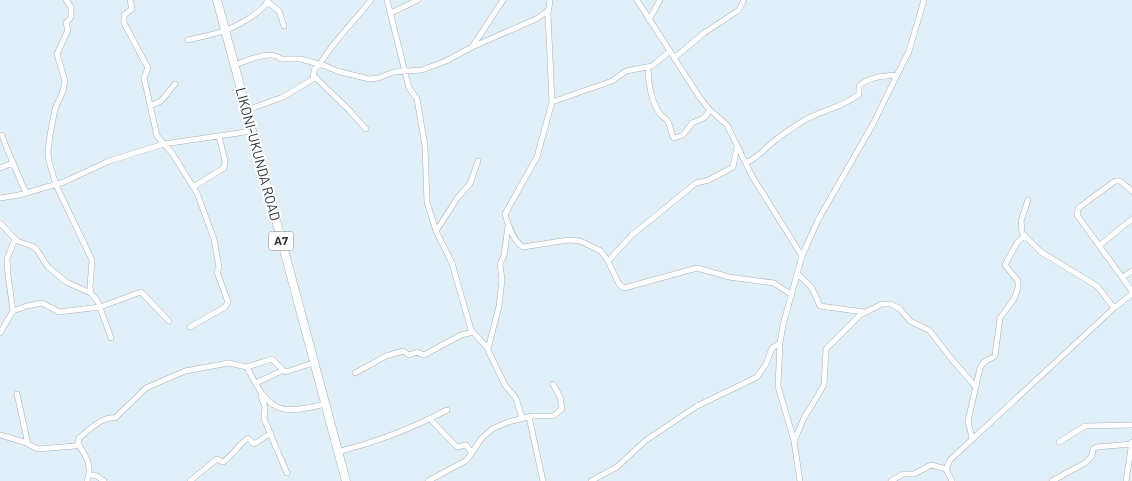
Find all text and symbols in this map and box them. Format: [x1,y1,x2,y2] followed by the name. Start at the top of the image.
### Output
[233,85,284,222] street label: LIKONI-UKUNDA ROAD
[268,232,294,250] road number: A7

